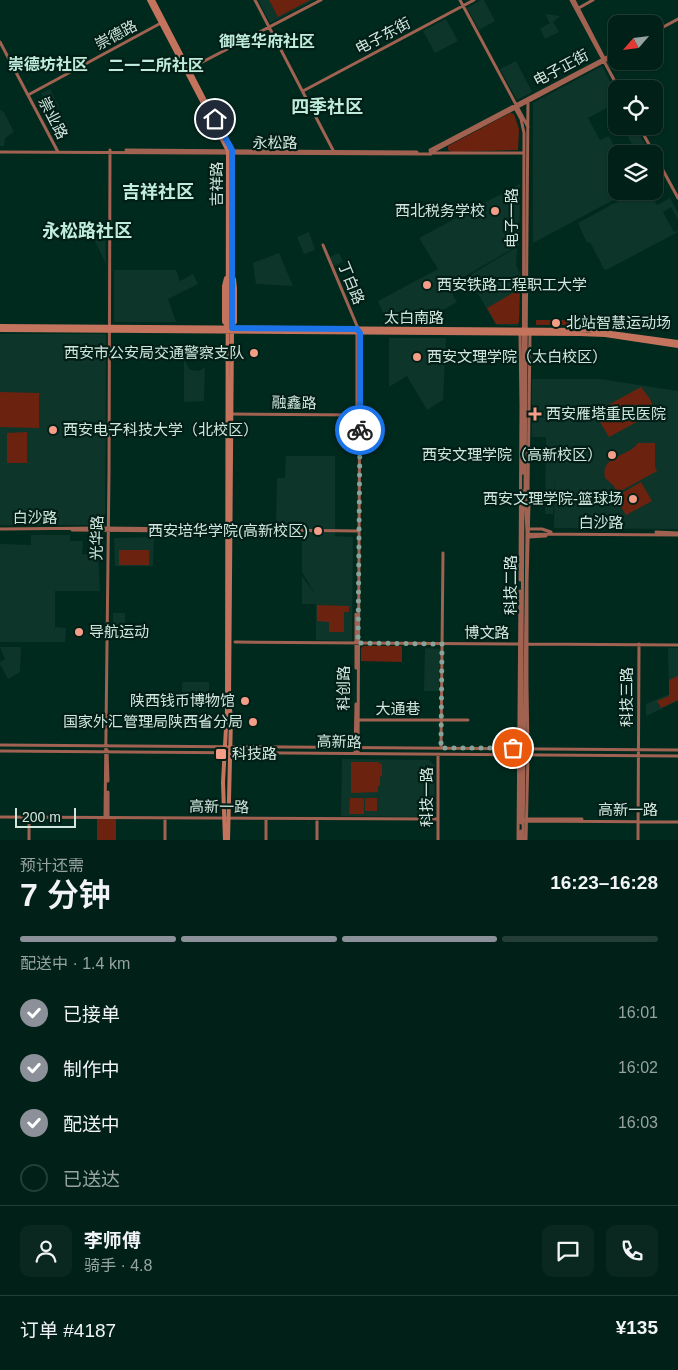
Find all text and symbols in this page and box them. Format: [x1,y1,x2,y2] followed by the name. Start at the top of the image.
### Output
[352,14,413,57] street label: 电子东街
[608,15,662,70] north arrow
[608,15,663,200] map controls
[92,16,140,53] street label: 崇德路
[219,32,315,50] district label: 御笔华府社区
[530,46,591,89] street label: 电子正街
[8,55,88,73] district label: 崇德坊社区
[108,56,204,74] district label: 二一二所社区
[608,80,663,135] button: locate
[36,94,71,142] street label: 崇业路
[291,97,363,117] district label: 四季社区
[194,98,236,140] pin
[201,105,229,133] icon: home
[252,134,298,151] street label: 永松路
[608,145,663,200] button: layers
[208,161,225,207] street label: 吉祥路
[122,182,194,202] district label: 吉祥社区
[503,188,520,248] street label: 电子一路
[395,202,485,219] place label: 西北税务学校
[489,205,501,217] marker: 西北税务学校
[42,221,132,241] district label: 永松路社区
[335,259,368,307] street label: 丁白路
[437,276,587,293] place label: 西安铁路工程职工大学
[421,279,433,291] marker: 西安铁路工程职工大学
[384,309,444,326] street label: 太白南路
[566,314,671,331] place label: 北站智慧运动场
[550,317,562,329] marker: 北站智慧运动场
[64,344,244,361] place label: 西安市公安局交通警察支队
[248,347,260,359] marker: 西安市公安局交通警察支队
[427,348,607,365] place label: 西安文理学院（太白校区）
[411,351,423,363] marker: 西安文理学院（太白校区）
[271,394,317,411] street label: 融鑫路
[335,405,385,455] courier
[546,405,666,422] place label: 西安雁塔重民医院
[528,407,542,421] marker: 西安雁塔重民医院
[346,416,374,444] icon: bike
[63,421,258,438] place label: 西安电子科技大学（北校区）
[47,424,59,436] marker: 西安电子科技大学（北校区）
[422,446,602,463] place label: 西安文理学院（高新校区）
[606,449,618,461] marker: 西安文理学院（高新校区）
[483,490,623,507] place label: 西安文理学院-篮球场
[627,493,639,505] marker: 西安文理学院-篮球场
[12,509,58,526] street label: 白沙路
[578,514,624,531] street label: 白沙路
[88,515,105,561] street label: 光华路
[148,522,308,539] place label: 西安培华学院(高新校区)
[312,525,324,537] marker: 西安培华学院(高新校区)
[502,555,519,615] street label: 科技二路
[89,623,149,640] place label: 导航运动
[464,624,510,641] street label: 博文路
[73,626,85,638] marker: 导航运动
[335,665,352,711] street label: 科创路
[618,667,635,727] street label: 科技三路
[130,692,235,709] place label: 陕西钱币博物馆
[239,695,251,707] marker: 陕西钱币博物馆
[375,700,421,717] street label: 大通巷
[63,713,243,730] place label: 国家外汇管理局陕西省分局
[247,716,259,728] marker: 国家外汇管理局陕西省分局
[492,727,534,769] pin
[316,733,362,750] street label: 高新路
[499,734,527,762] icon: bag
[232,745,277,762] place label: 科技路
[214,747,228,761] marker: 科技路
[418,767,435,827] street label: 科技一路
[189,797,249,816] street label: 高新一路
[598,801,658,818] street label: 高新一路
[15,805,76,828] scale bar
[22,809,61,825] text: 200 m
[20,857,84,874] text: 预计还需
[550,872,658,893] text: 16:23–16:28
[20,877,111,913] text: 7 分钟
[20,955,130,972] text: 配送中 · 1.4 km
[20,999,48,1027] icon: check
[63,1004,120,1025] text: 已接单
[618,1004,658,1021] text: 16:01
[20,1054,48,1082] icon: check
[63,1059,120,1080] text: 制作中
[618,1059,658,1076] text: 16:02
[20,1109,48,1137] icon: check
[63,1114,120,1135] text: 配送中
[618,1114,658,1131] text: 16:03
[63,1169,120,1190] text: 已送达
[20,1225,72,1277] button: person
[542,1225,594,1277] button: chat
[606,1225,658,1277] button: phone
[84,1230,141,1251] text: 李师傅
[84,1257,152,1274] text: 骑手 · 4.8
[616,1317,658,1338] text: ¥135
[20,1320,116,1341] text: 订单 #4187

